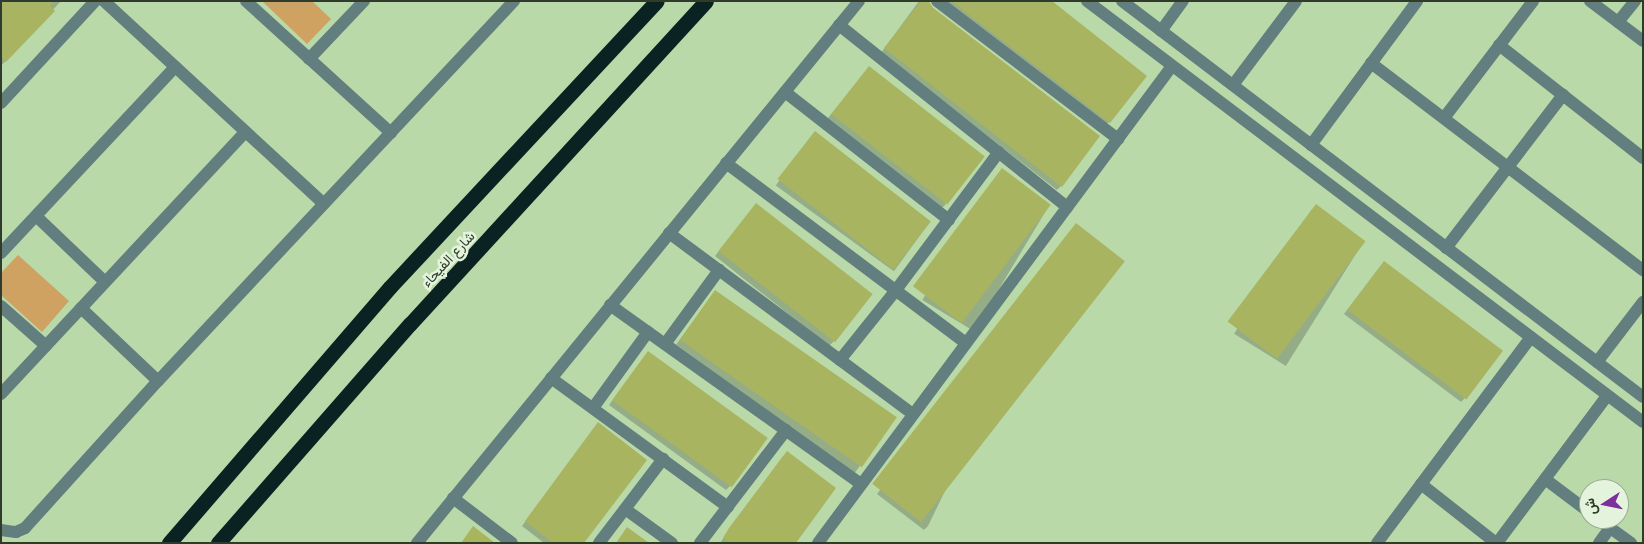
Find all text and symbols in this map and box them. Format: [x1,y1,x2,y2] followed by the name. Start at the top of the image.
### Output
[418,228,478,290] street label: شارع الفيحاء
[1579,479,1629,529] north arrow
[1580,497,1600,517] text: ش

